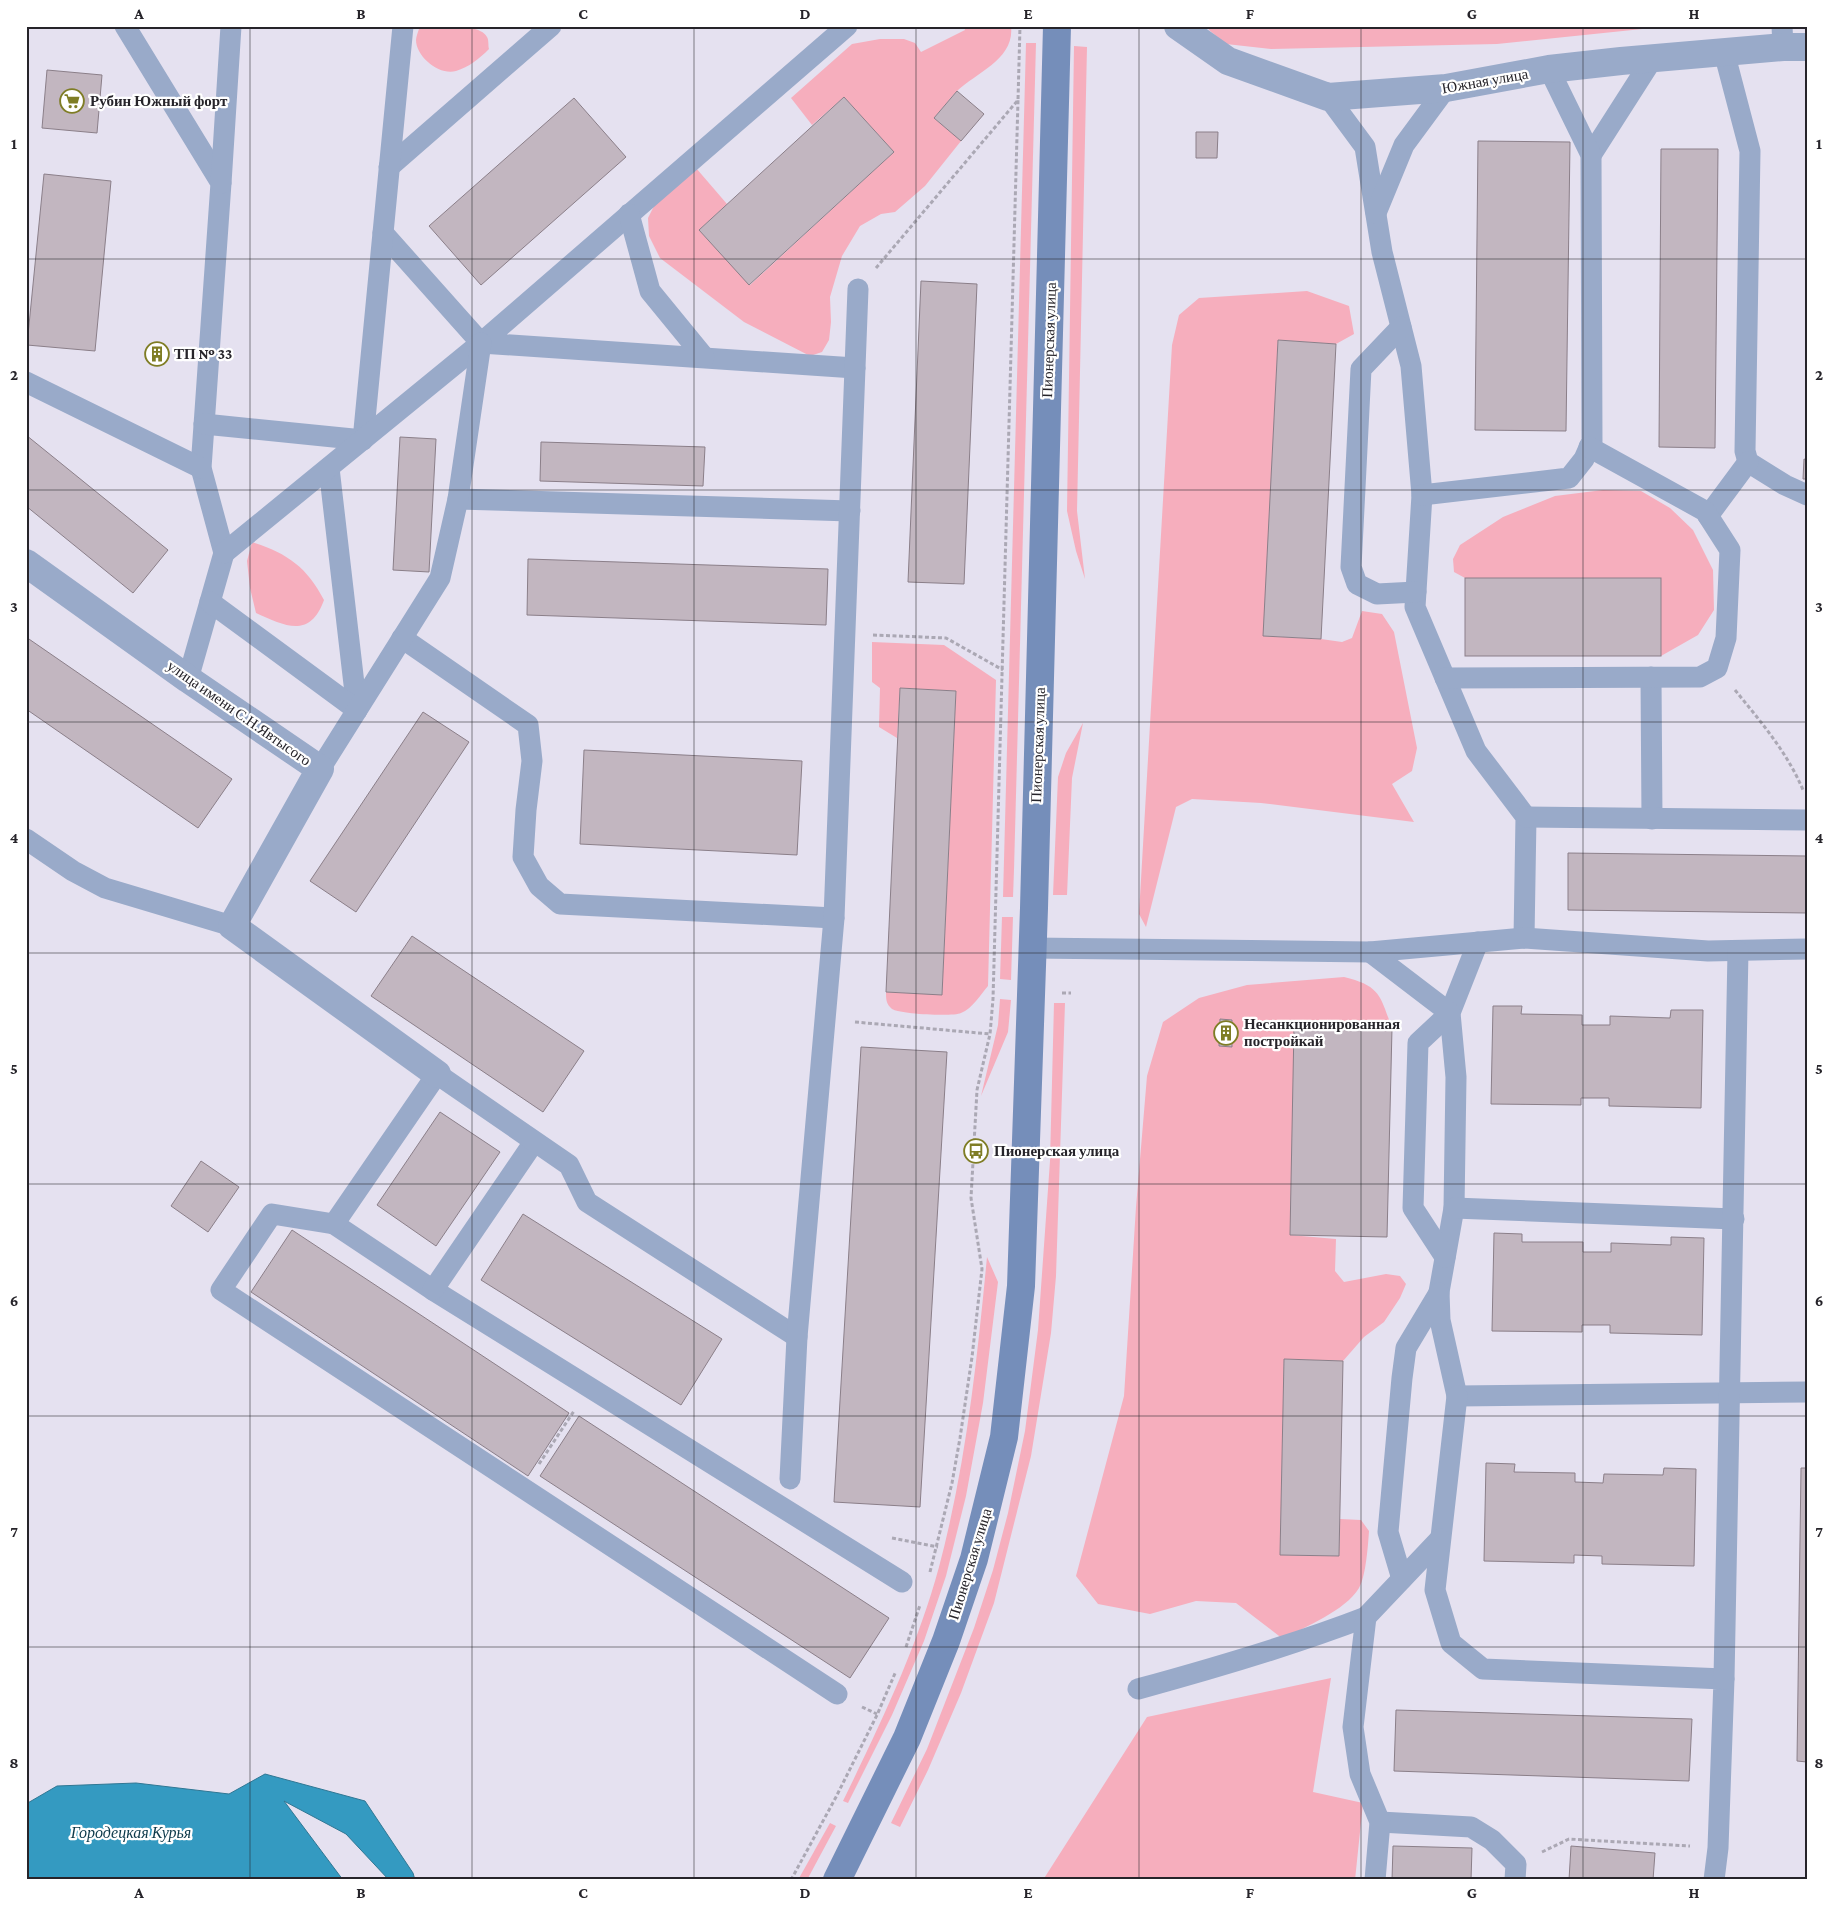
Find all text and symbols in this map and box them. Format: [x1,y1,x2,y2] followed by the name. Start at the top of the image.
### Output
[133,5,144,22] text: A
[356,5,366,22] text: B
[578,5,588,22] text: C
[799,5,811,22] text: D
[1023,5,1033,22] text: E
[1246,5,1255,22] text: F
[1467,5,1477,22] text: G
[1689,5,1700,22] text: H
[1441,65,1530,96] street label: Южная улица
[59,88,85,114] supermarket icon: Рубин Южный форт
[90,93,228,109] place label: Рубин Южный форт
[11,135,17,152] text: 1
[1816,135,1822,152] text: 1
[1039,282,1059,398] street label: Пионерская улица
[144,341,170,367] building icon: ТП № 33
[174,346,232,362] place label: ТП № 33
[10,366,18,383] text: 2
[1815,366,1823,383] text: 2
[10,598,18,615] text: 3
[1815,598,1823,615] text: 3
[164,657,314,769] street label: улица имени С.Н.Явтысого
[1028,687,1048,803] street label: Пионерская улица
[10,829,19,846] text: 4
[1815,829,1824,846] text: 4
[1244,1016,1400,1049] place label: Несанкционированная постройкай
[1213,1020,1239,1046] building icon: Несанкционированная постройкай
[10,1060,18,1077] text: 5
[1815,1060,1823,1077] text: 5
[963,1138,989,1164] bus stop icon: Пионерская улица
[994,1143,1120,1159] place label: Пионерская улица
[10,1292,18,1309] text: 6
[1815,1292,1823,1309] text: 6
[945,1506,995,1622] street label: Пионерская улица
[10,1523,18,1540] text: 7
[1815,1523,1823,1540] text: 7
[9,1754,19,1771] text: 8
[1814,1754,1824,1771] text: 8
[70,1824,191,1842] water label: Городецкая Курья
[133,1884,144,1901] text: A
[356,1884,366,1901] text: B
[578,1884,588,1901] text: C
[799,1884,811,1901] text: D
[1023,1884,1033,1901] text: E
[1246,1884,1255,1901] text: F
[1467,1884,1477,1901] text: G
[1689,1884,1700,1901] text: H

